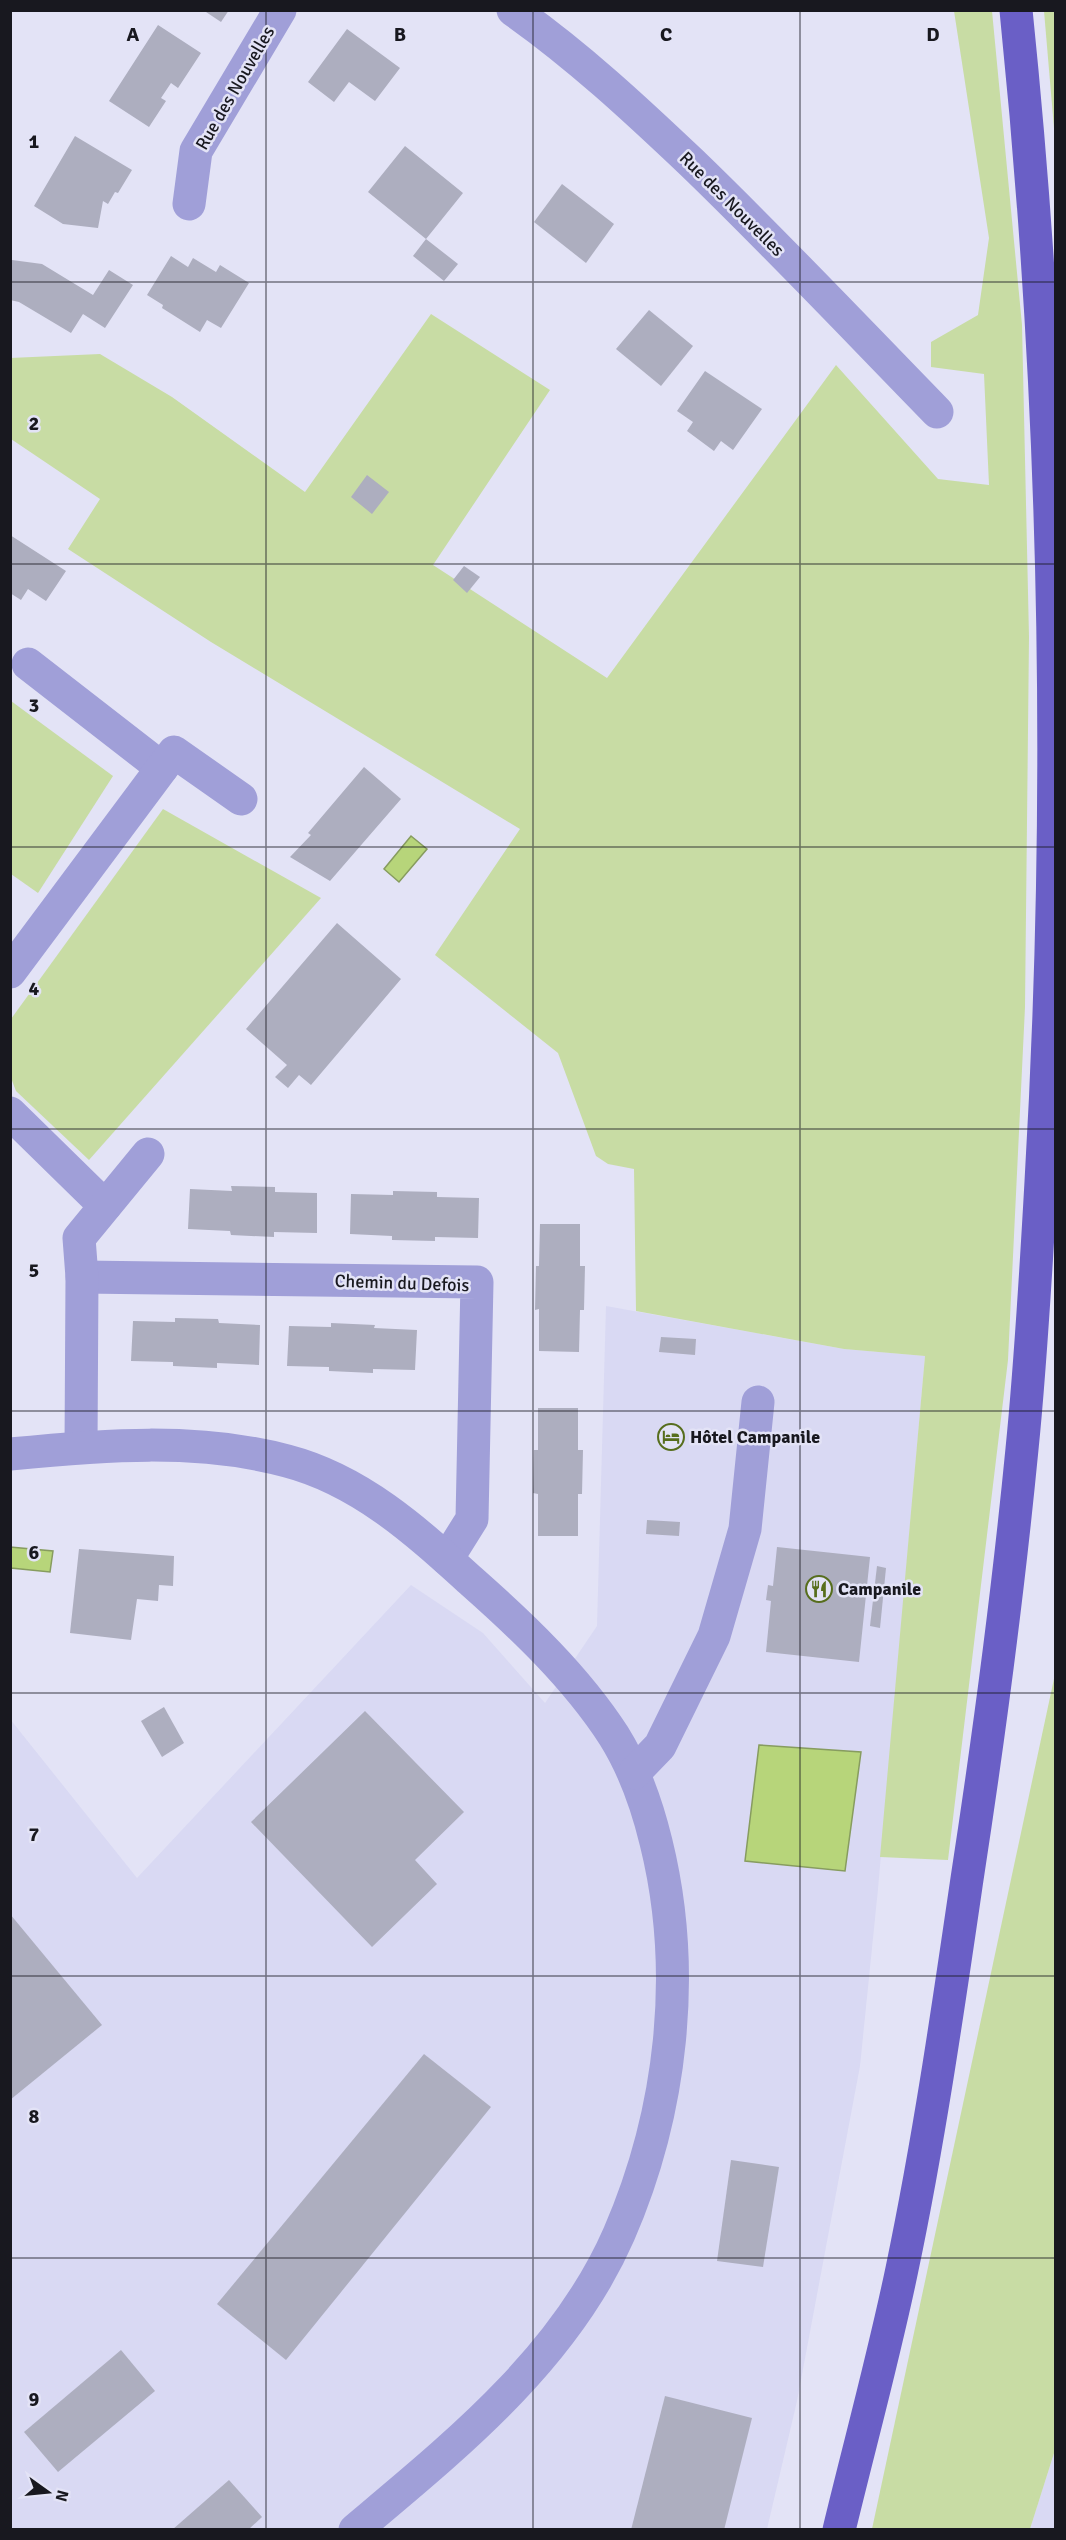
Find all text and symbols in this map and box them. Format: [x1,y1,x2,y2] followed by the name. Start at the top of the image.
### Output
[127,22,140,47] text: A
[191,22,279,154] street label: Rue des Nouvelles
[394,22,406,47] text: B
[660,22,672,47] text: C
[926,22,940,47] text: D
[29,129,40,154] text: 1
[675,147,789,261] street label: Rue des Nouvelles
[29,411,39,436] text: 2
[29,693,39,718] text: 3
[29,976,40,1001] text: 4
[29,1258,39,1283] text: 5
[334,1270,470,1296] street label: Chemin du Defois
[656,1422,686,1452] hotel icon: Hôtel Campanile
[690,1426,820,1448] place label: Hôtel Campanile
[29,1540,40,1565] text: 6
[804,1574,834,1604] restaurant icon: Campanile
[838,1578,921,1600] place label: Campanile
[29,1822,40,1847] text: 7
[29,2104,40,2129] text: 8
[29,2387,40,2412] text: 9
[18,2462,78,2522] north arrow
[50,2488,73,2504] text: N

